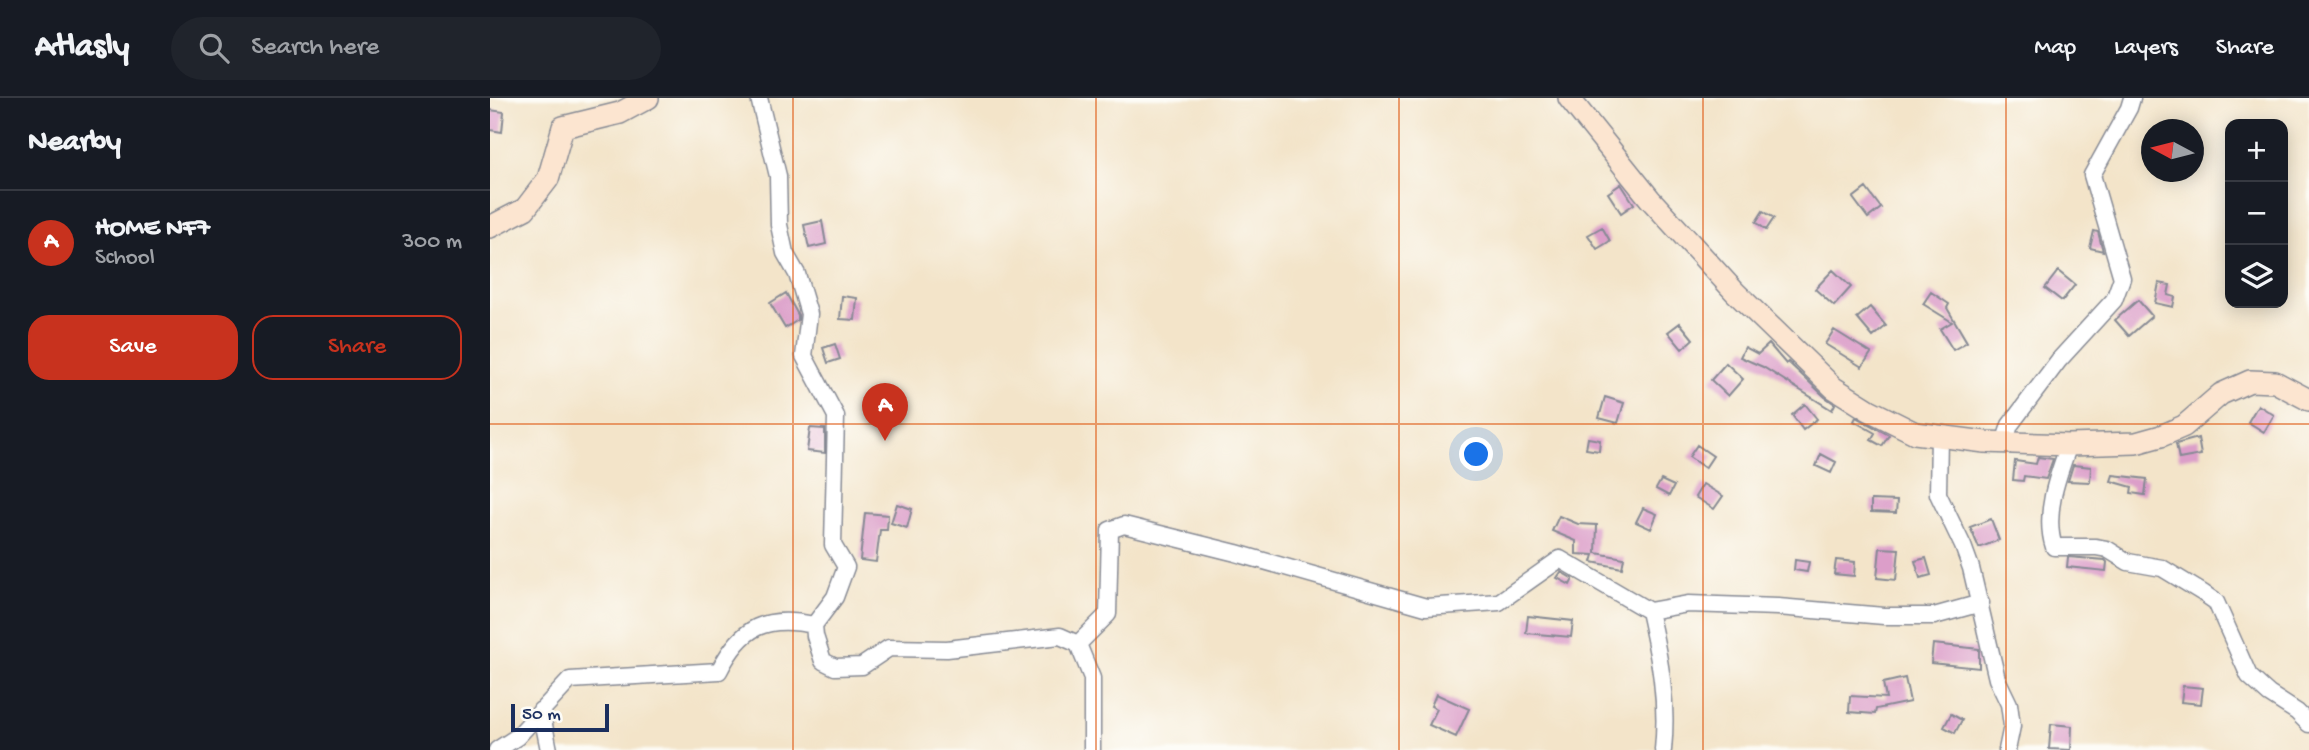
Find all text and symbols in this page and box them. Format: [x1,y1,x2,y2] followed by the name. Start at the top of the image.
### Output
[171,17,661,80] search box
[35,29,129,67] text: Atlasly
[195,29,233,67] icon: search
[251,33,379,64] text: Search here
[2034,34,2076,63] text: Map
[2114,34,2178,63] text: Layers
[2216,34,2274,63] text: Share
[2141,119,2204,182] north arrow
[2225,119,2288,308] map controls
[2225,119,2288,182] button: +
[28,126,121,161] text: Nearby
[2225,182,2288,245] button: −
[95,214,210,245] text: HOME NF7
[44,229,58,256] text: A
[402,229,462,256] text: 300 m
[95,245,155,272] text: School
[2225,245,2288,308] button: layers
[28,315,238,380] button: Save
[252,315,462,380] button: Share
[862,383,908,441] pin: A
[1459,437,1493,471] your location
[511,701,609,733] scale bar
[522,704,561,727] text: 50 m

